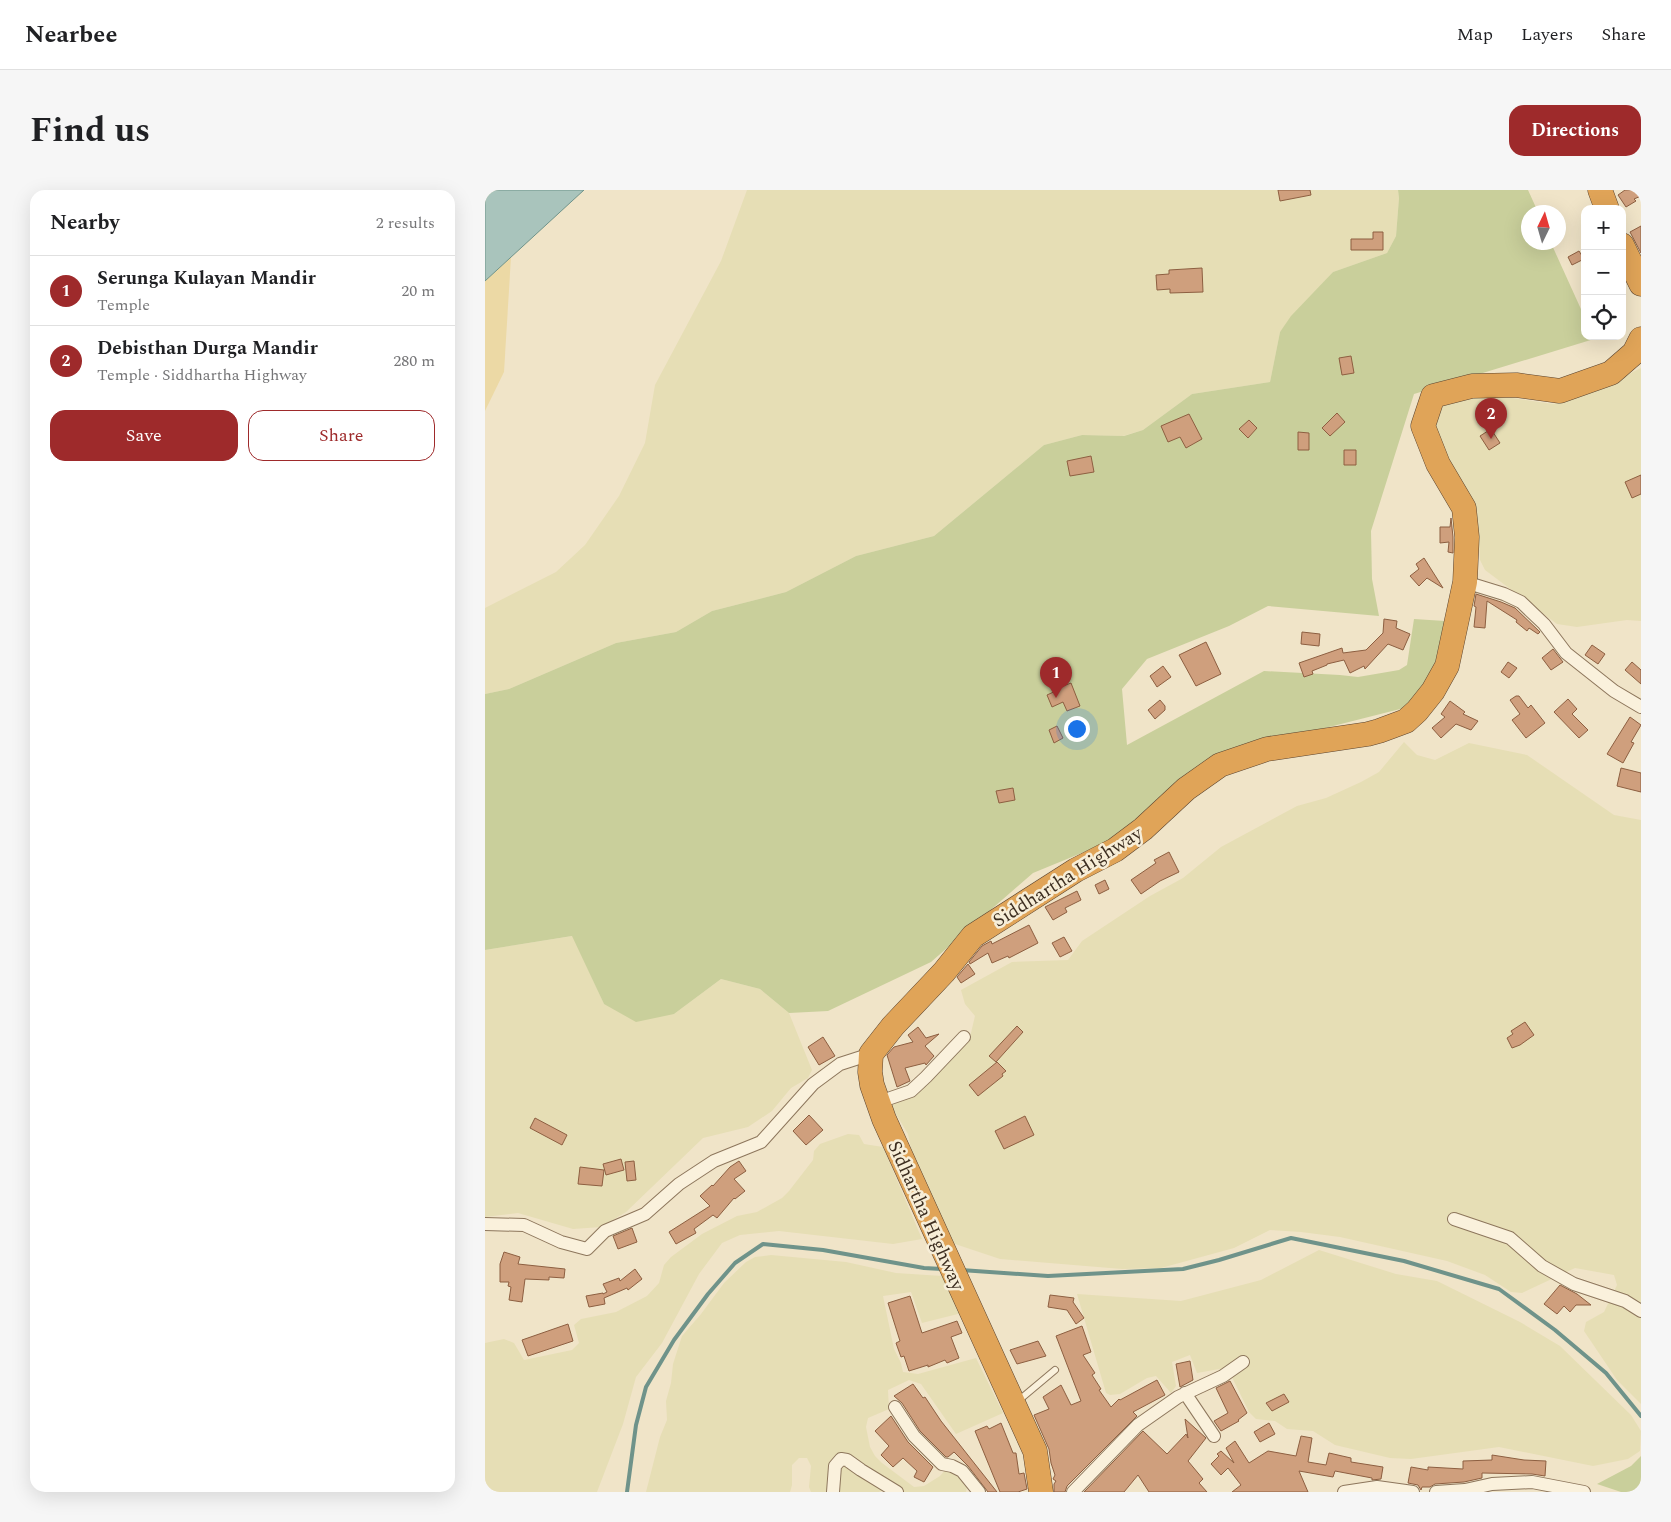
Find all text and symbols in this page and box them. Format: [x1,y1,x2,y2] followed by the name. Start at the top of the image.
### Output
[25,17,117,53] text: Nearbee
[1457,21,1493,48] text: Map
[1521,21,1573,48] text: Layers
[1601,21,1646,48] text: Share
[30,104,150,157] text: Find us
[1509,105,1641,156] button: Directions
[1521,205,1566,250] north arrow
[1581,205,1626,340] map controls
[1581,205,1626,250] button: +
[50,207,120,239] text: Nearby
[376,211,435,235] text: 2 results
[1581,250,1626,295] button: −
[97,264,316,293] text: Serunga Kulayan Mandir
[62,279,70,303] text: 1
[401,279,435,303] text: 20 m
[97,293,150,317] text: Temple
[1581,295,1626,340] button: locate
[97,334,318,363] text: Debisthan Durga Mandir
[62,349,70,373] text: 2
[393,349,435,373] text: 280 m
[97,363,307,387] text: Temple · Siddhartha Highway
[1475,398,1507,439] pin: 2
[50,410,238,461] button: Save
[248,410,435,461] button: Share
[1040,657,1072,698] pin: 1
[1064,716,1090,742] your location
[987,819,1149,935] street label: Siddhartha Highway
[880,1136,972,1296] street label: Sidhartha Highway

